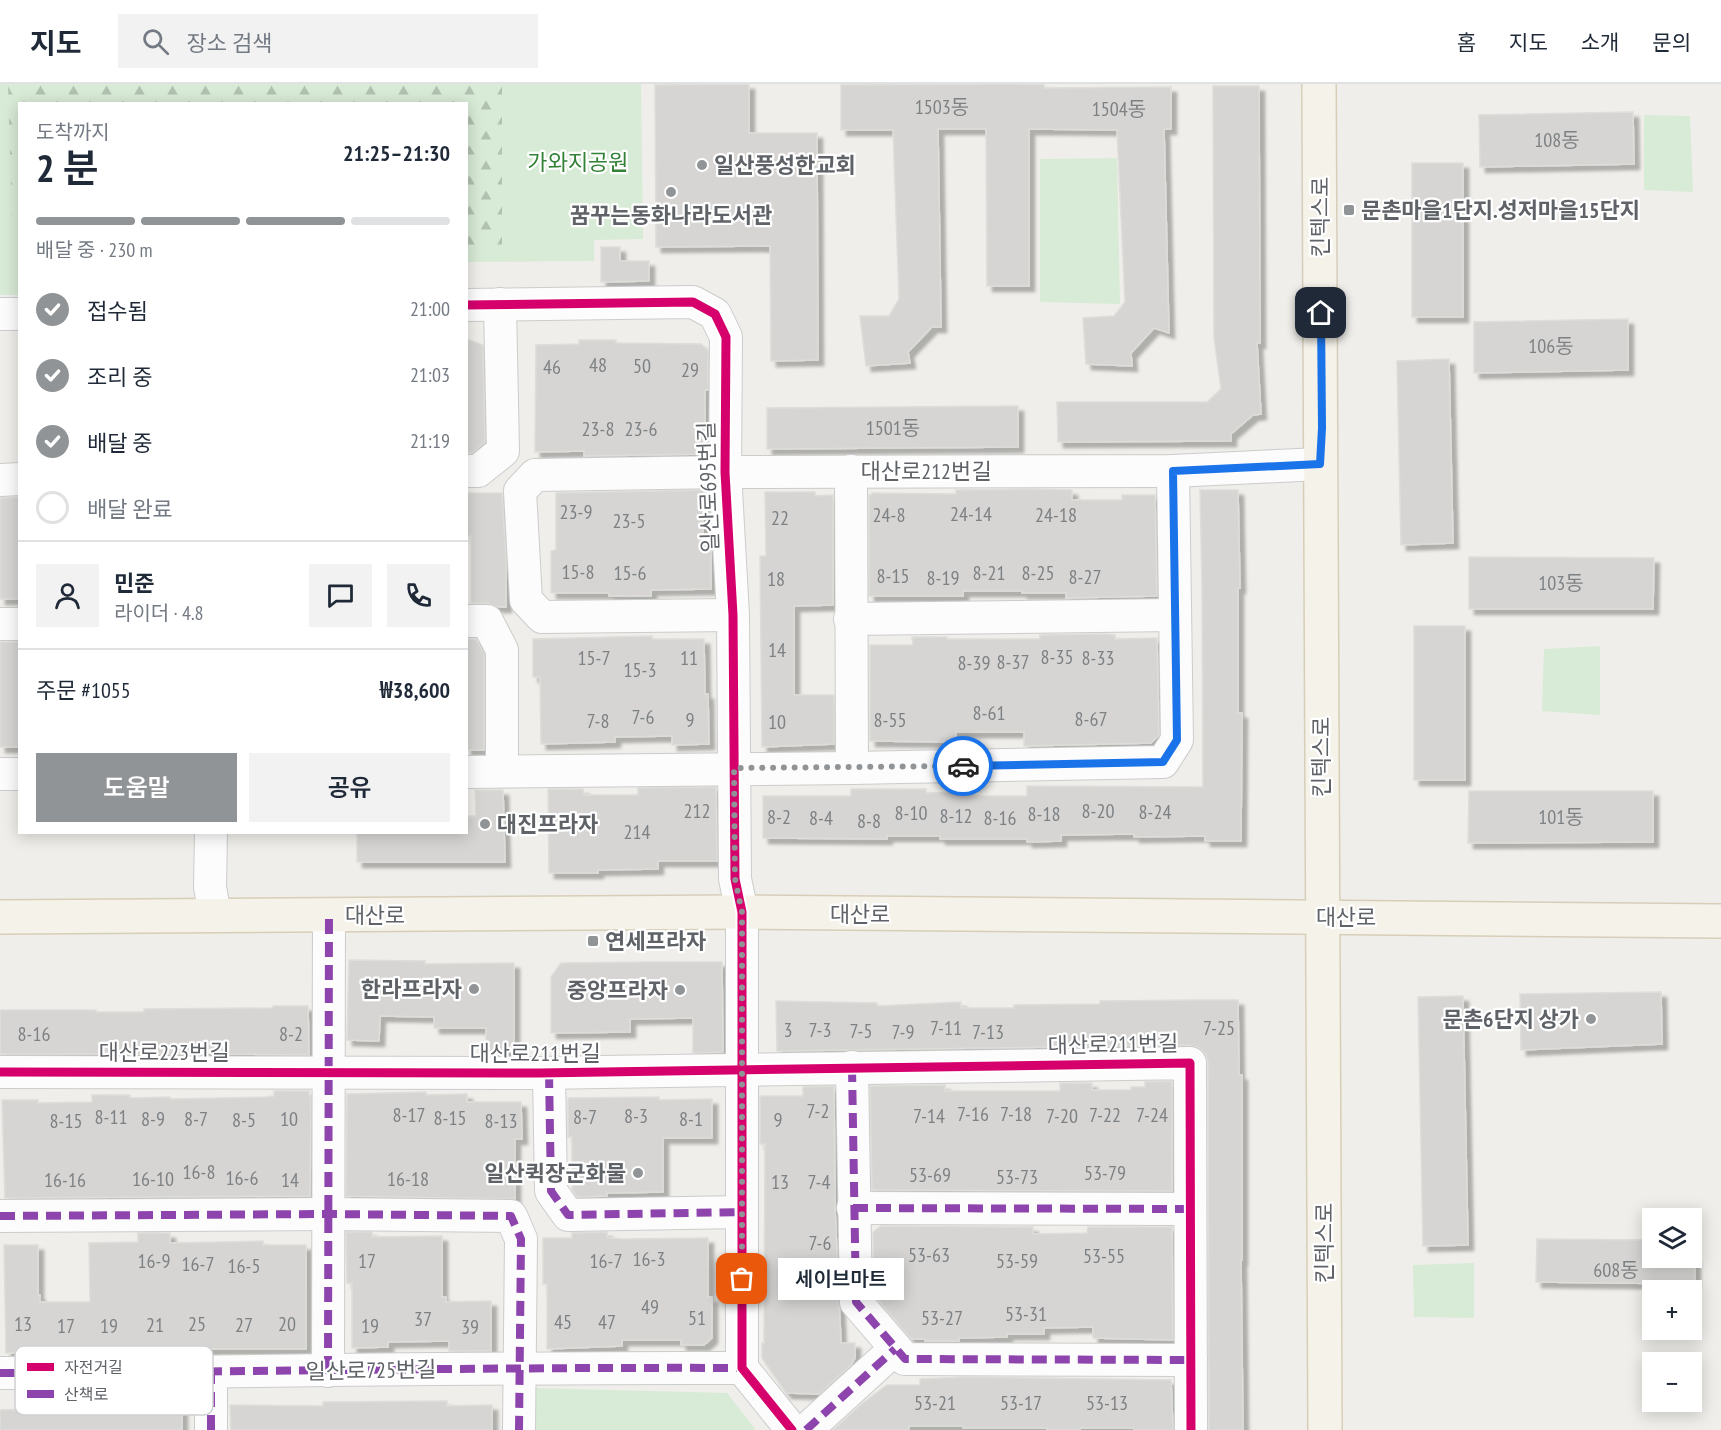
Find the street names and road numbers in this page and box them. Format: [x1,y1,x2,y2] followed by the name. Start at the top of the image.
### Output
[1306,177,1334,257] street label: 킨텍스로
[692,421,724,553] street label: 일산로695번길
[861,457,991,485] street label: 대산로212번길
[1307,717,1335,797] street label: 킨텍스로
[830,900,890,928] street label: 대산로
[345,901,405,929] street label: 대산로
[1316,903,1376,931] street label: 대산로
[1047,1029,1179,1059] street label: 대산로211번길
[99,1038,229,1066] street label: 대산로223번길
[470,1039,600,1067] street label: 대산로211번길
[1310,1203,1338,1283] street label: 킨텍스로
[305,1355,437,1385] street label: 일산로725번길

